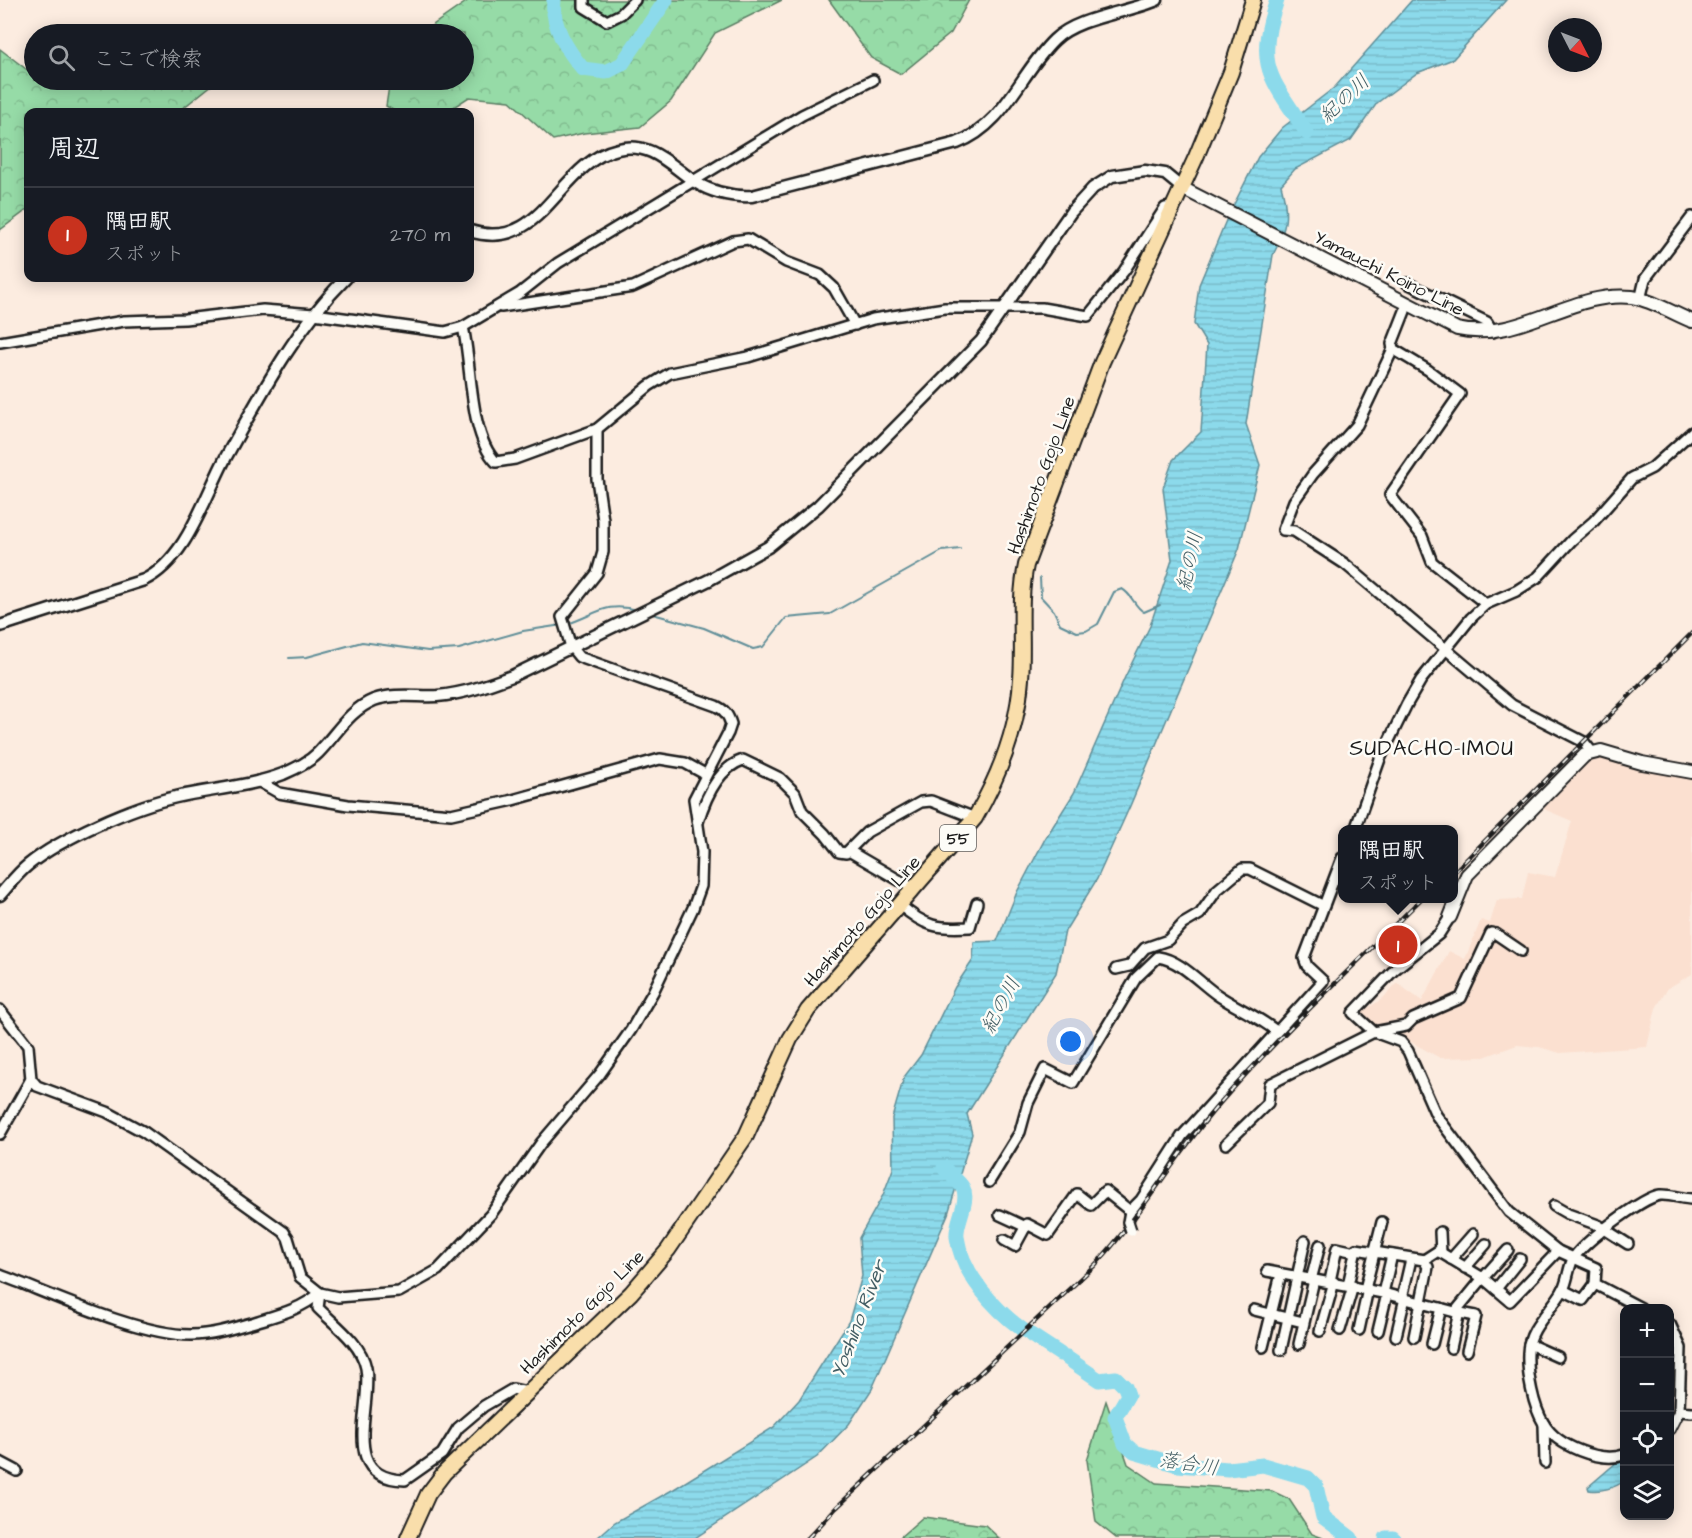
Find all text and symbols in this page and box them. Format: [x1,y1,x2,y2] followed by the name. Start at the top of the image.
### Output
[1548,18,1602,72] north arrow
[24,24,474,90] search box
[45,41,78,74] icon: search
[93,44,203,75] text: ここで検索
[1313,68,1376,129] water label: 紀の川
[48,131,100,167] text: 周辺
[105,206,171,237] text: 隅田駅
[66,221,69,249] text: 1
[390,221,450,249] text: 270 m
[1309,225,1468,322] street label: Yamauchi Koino Line
[105,240,185,268] text: スポット
[1001,392,1082,558] street label: Hashimoto Gojo Line
[1170,529,1210,593] water label: 紀の川
[1350,734,1514,763] district label: SUDACHO-IMOU
[940,825,976,851] road number: 55
[1338,825,1458,903] popup
[1358,835,1424,866] text: 隅田駅
[798,850,927,992] street label: Hashimoto Gojo Line
[1358,869,1438,897] text: スポット
[1378,922,1418,968] pin: 1
[974,972,1027,1039] water label: 紀の川
[1056,1027,1085,1056] your location
[515,1244,650,1380] street label: Hashimoto Gojo Line
[824,1255,895,1382] water label: Yoshino River
[1620,1304,1674,1520] map controls
[1620,1304,1674,1358] button: +
[1620,1358,1674,1412] button: −
[1620,1412,1674,1466] button: locate
[1157,1445,1221,1483] water label: 落合川
[1620,1466,1674,1520] button: layers

